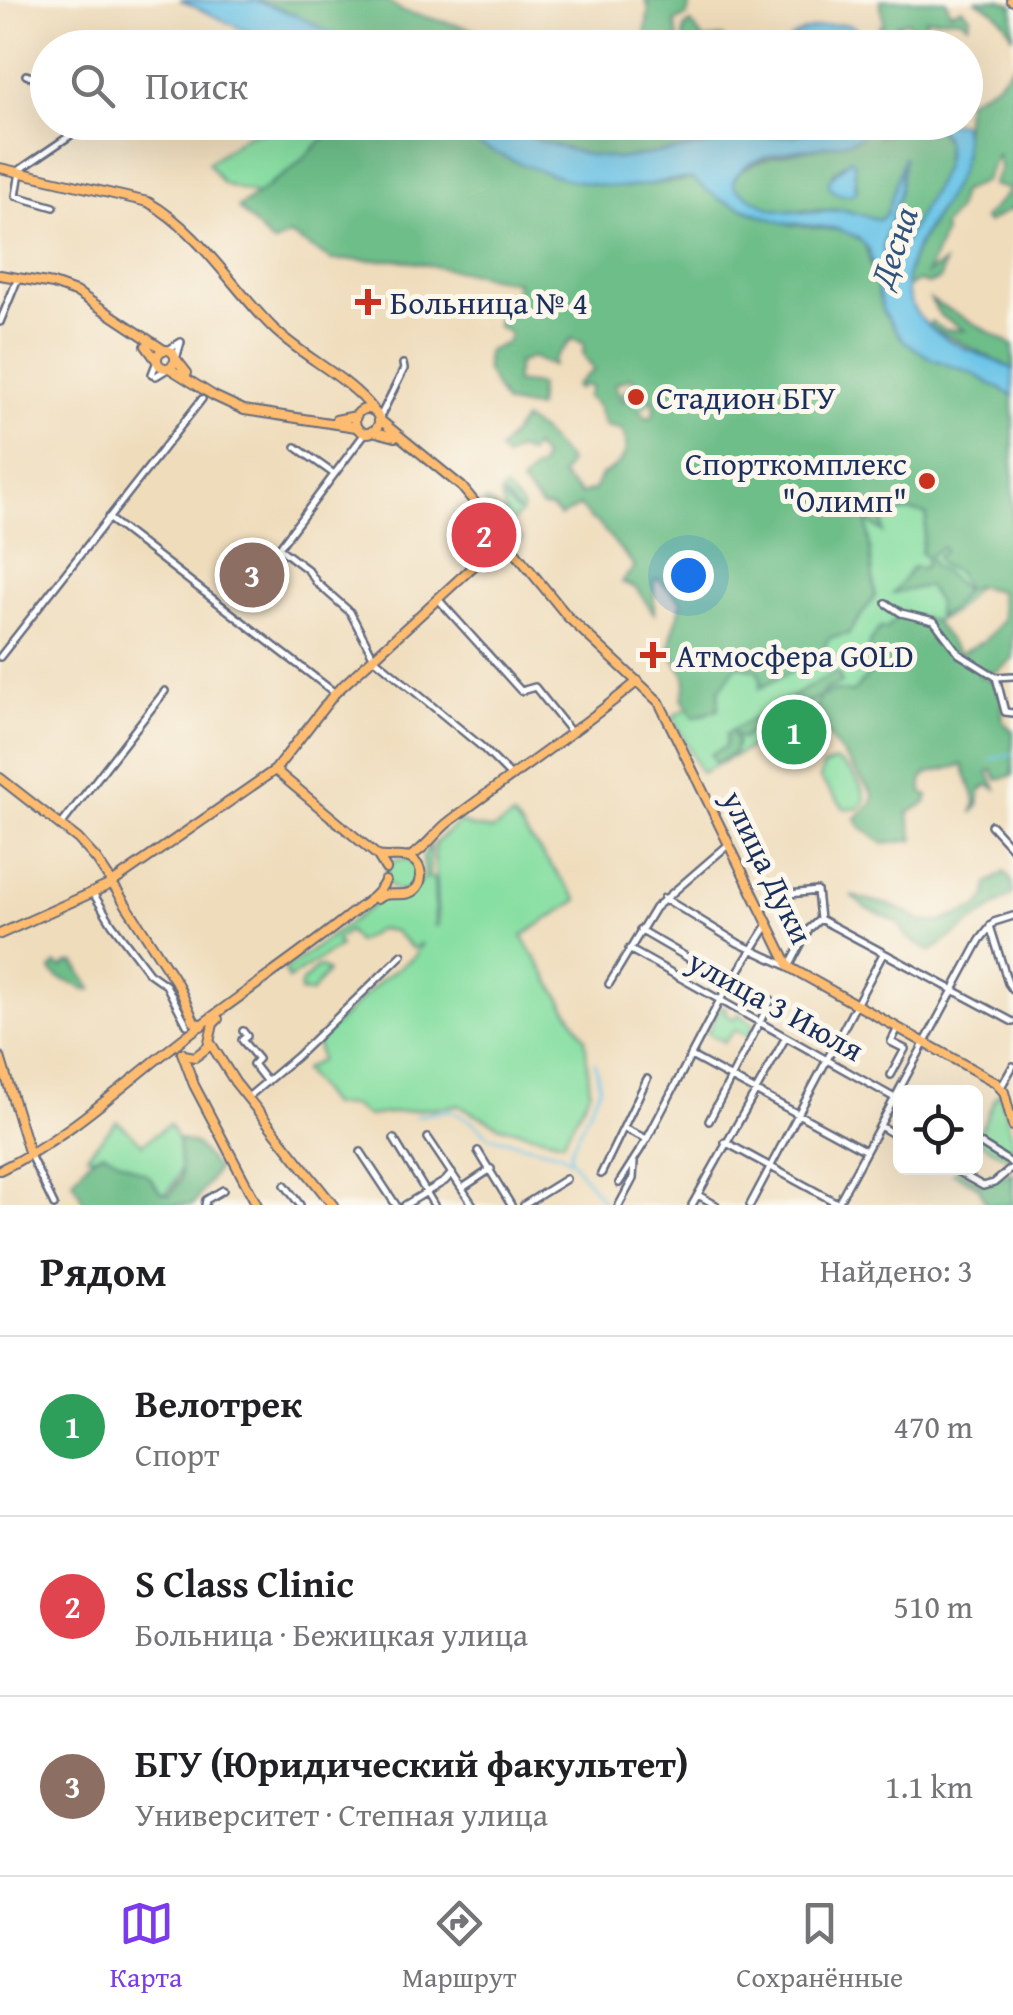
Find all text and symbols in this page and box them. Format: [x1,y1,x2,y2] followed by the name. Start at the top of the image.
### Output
[30,30,983,140] search box
[145,57,248,113] text: Поиск
[65,58,120,113] icon: search
[855,200,931,296] water label: Десна
[390,279,588,326] place label: Больница № 4
[355,289,381,315] marker: Больница № 4
[656,374,836,421] place label: Стадион БГУ
[625,386,647,408] marker: Стадион БГУ
[685,440,907,524] place label: Спорткомплекс "Олимп"
[916,470,938,492] marker: Спорткомплекс "Олимп"
[452,498,516,572] pin: 2
[220,538,284,612] pin: 3
[663,550,714,601] your location
[676,632,914,679] place label: Атмосфера GOLD
[640,642,666,668] marker: Атмосфера GOLD
[762,694,826,770] pin: 1
[710,781,825,952] street label: улица Дуки
[679,937,872,1073] street label: улица 3 Июля
[893,1085,983,1175] map controls
[893,1085,983,1175] button: locate
[40,1240,167,1301] text: Рядом
[820,1247,973,1294] text: Найдено: 3
[135,1375,302,1431] text: Велотрек
[64,1403,81,1450] text: 1
[894,1403,973,1450] text: 470 m
[135,1431,219,1478] text: Спорт
[135,1555,354,1611] text: S Class Clinic
[64,1583,81,1630] text: 2
[894,1583,973,1630] text: 510 m
[135,1611,528,1658] text: Больница · Бежицкая улица
[135,1735,689,1791] text: БГУ (Юридический факультет)
[64,1763,81,1810] text: 3
[885,1763,973,1810] text: 1.1 km
[135,1791,548,1838] text: Университет · Степная улица
[110,1896,182,1997] tab: Карта
[402,1896,517,1997] tab: Маршрут
[736,1896,903,1997] tab: Сохранённые

